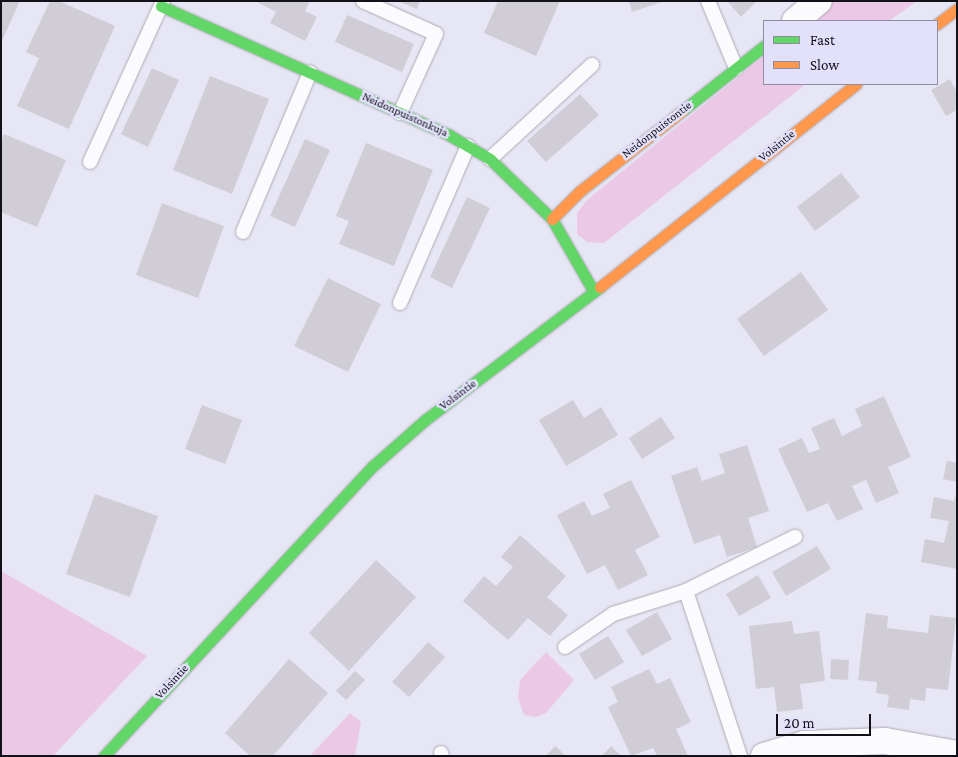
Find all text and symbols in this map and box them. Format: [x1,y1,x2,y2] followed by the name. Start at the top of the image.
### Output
[763,20,938,85] legend
[810,32,835,48] text: Fast
[810,57,839,73] text: Slow
[360,90,450,140] street label: Neidonpuistonkuja
[619,98,695,162] street label: Neidonpuistontie
[756,127,798,165] street label: Volsintie
[437,377,479,413] street label: Volsintie
[152,662,192,702] street label: Volsintie
[778,704,873,736] scale bar
[784,715,815,731] text: 20 m

